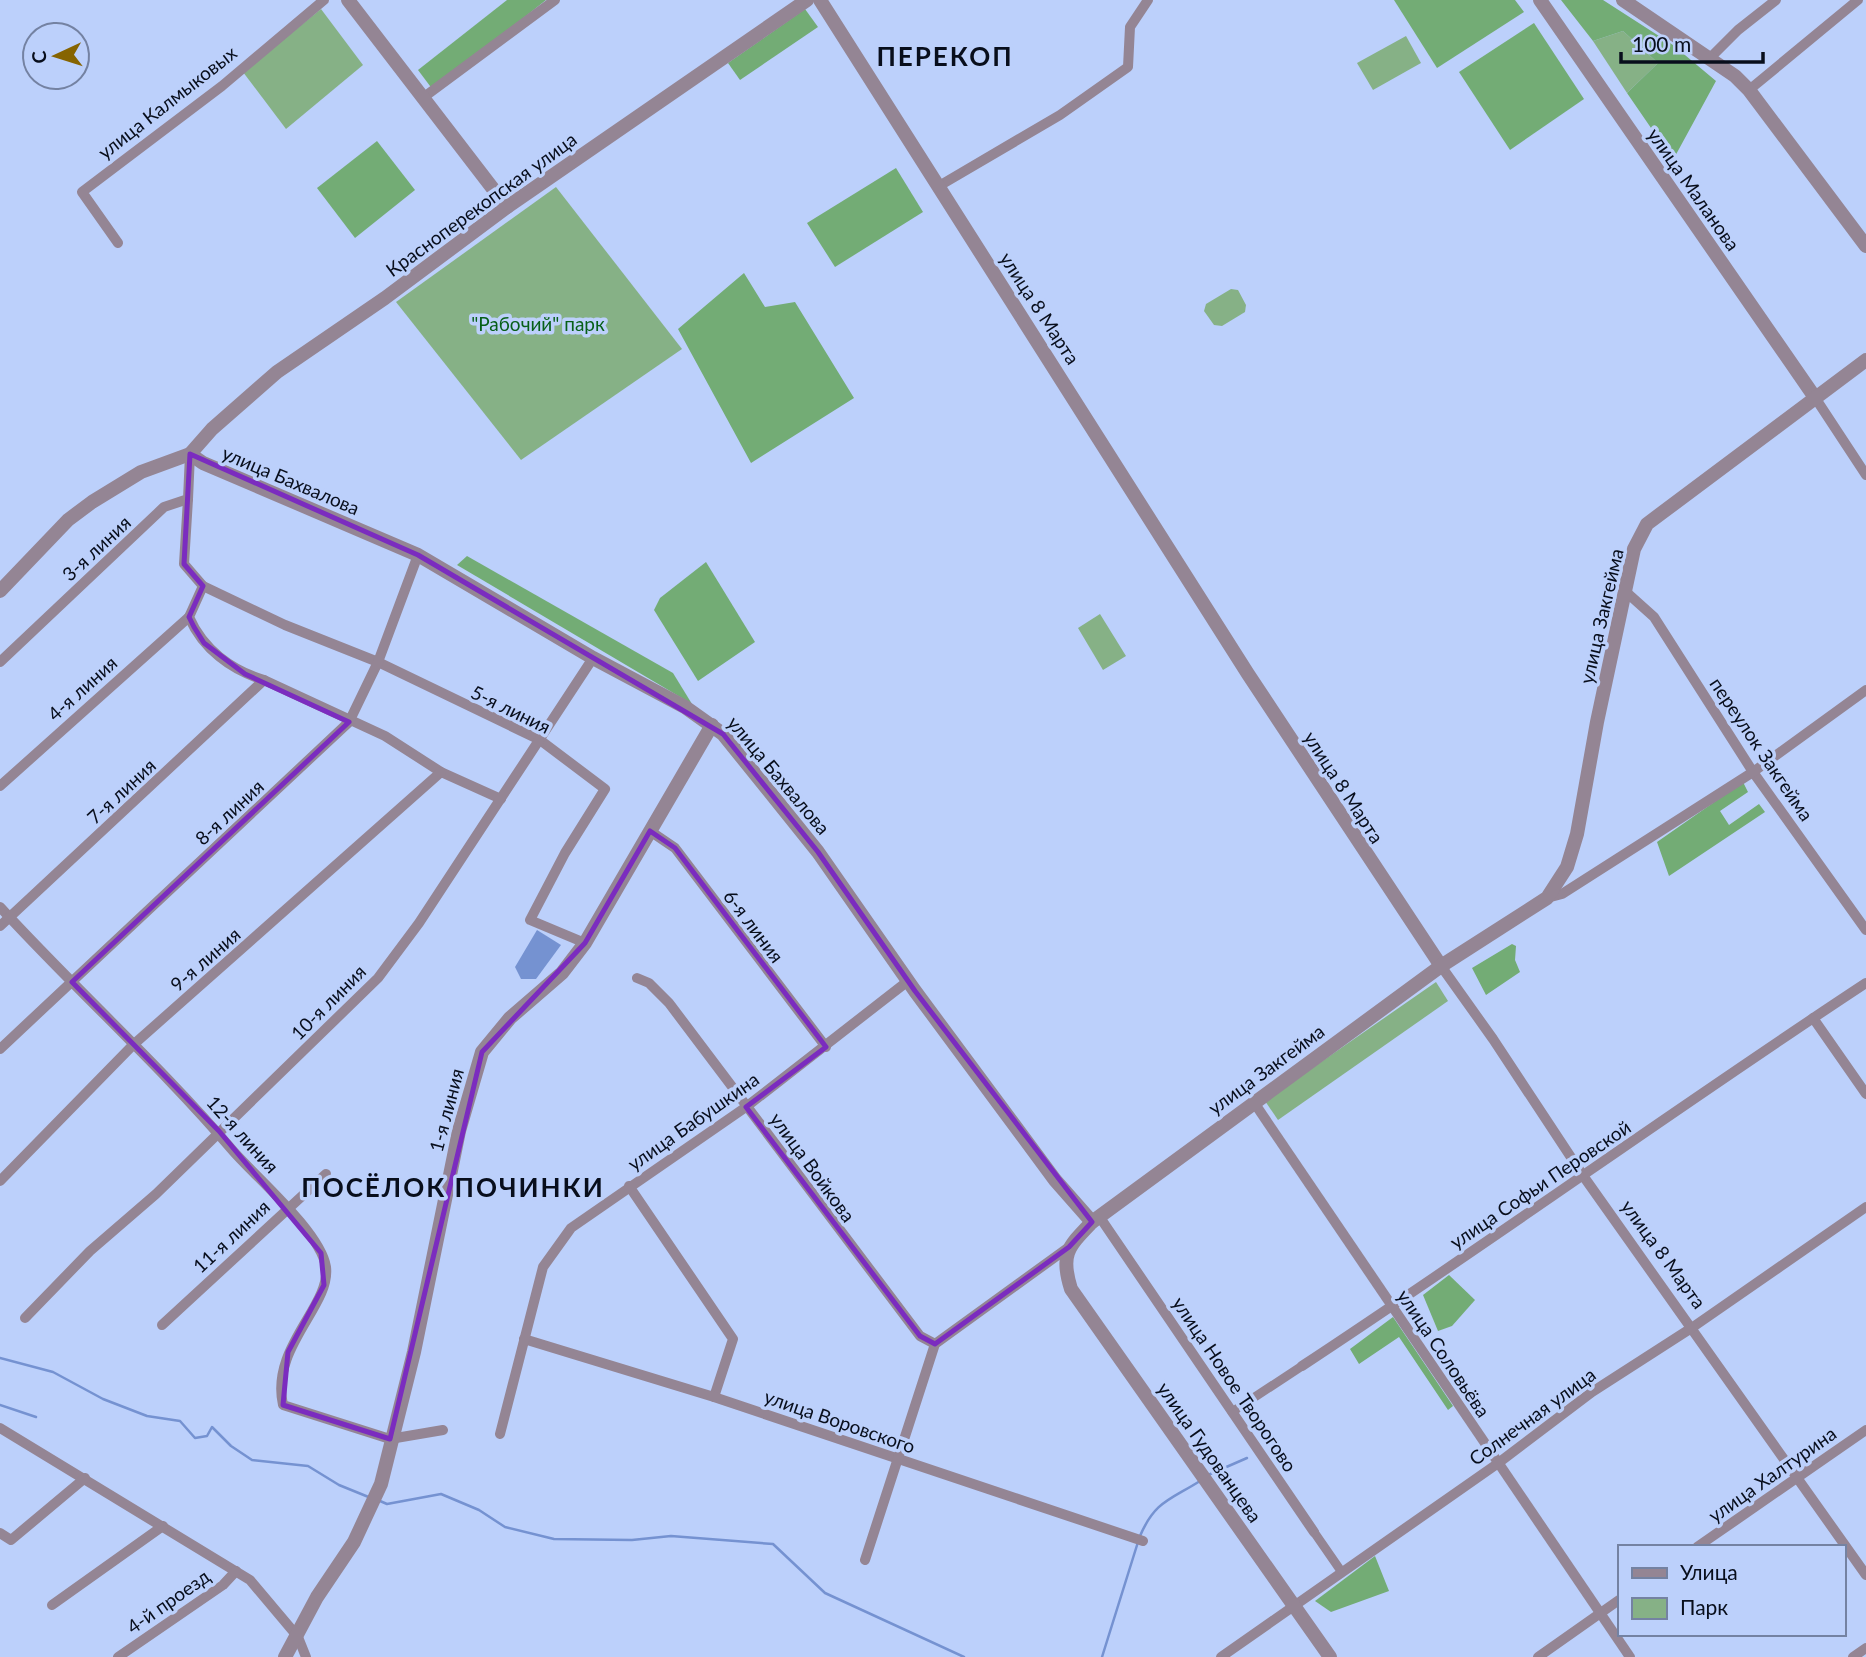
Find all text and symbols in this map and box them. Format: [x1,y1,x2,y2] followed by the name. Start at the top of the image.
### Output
[21,21,91,91] north arrow
[1621,21,1763,65] scale bar
[1632,31,1691,56] text: 100 m
[93,40,241,163] street label: улица Калмыковых
[876,40,1014,72] district label: ПЕРЕКОП
[27,50,50,64] text: С
[1643,123,1745,255] street label: улица Маланова
[381,127,581,281] street label: Красноперекопская улица
[995,248,1085,368] street label: улица 8 Марта
[471,312,605,335] park label: "Рабочий" парк
[219,441,363,519] street label: улица Бахвалова
[57,510,135,586] street label: 3-я линия
[1574,546,1628,686] street label: улица Закгейма
[43,651,121,725] street label: 4-я линия
[1706,673,1818,825] street label: переулок Закгейма
[468,680,554,738] street label: 5-я линия
[723,711,835,839] street label: улица Бахвалова
[1299,727,1389,847] street label: улица 8 Марта
[82,753,160,829] street label: 7-я линия
[190,774,268,850] street label: 8-я линия
[719,885,789,967] street label: 6-я линия
[165,922,245,996] street label: 9-я линия
[286,960,370,1044] street label: 10-я линия
[1203,1019,1329,1119] street label: улица Закгейма
[424,1066,468,1154] street label: 1-я линия
[623,1067,763,1175] street label: улица Бабушкина
[202,1090,284,1178] street label: 12-я линия
[766,1108,860,1226] street label: улица Войкова
[1445,1115,1635,1253] street label: улица Софьи Перовской
[301,1171,605,1203] district label: ПОСЁЛОК ПОЧИНКИ
[188,1195,274,1277] street label: 11-я линия
[1617,1195,1711,1313] street label: улица 8 Марта
[1393,1285,1495,1421] street label: улица Соловьёва
[1168,1292,1302,1476] street label: улица Новое Творогово
[1464,1362,1600,1470] street label: Солнечная улица
[1153,1377,1267,1527] street label: улица Гудованцева
[762,1384,918,1458] street label: улица Воровского
[1704,1421,1840,1527] street label: улица Халтурина
[1618,1545,1845,1636] legend
[1680,1559,1738,1584] text: Улица
[122,1564,214,1638] street label: 4-й проезд
[1680,1594,1728,1619] text: Парк

